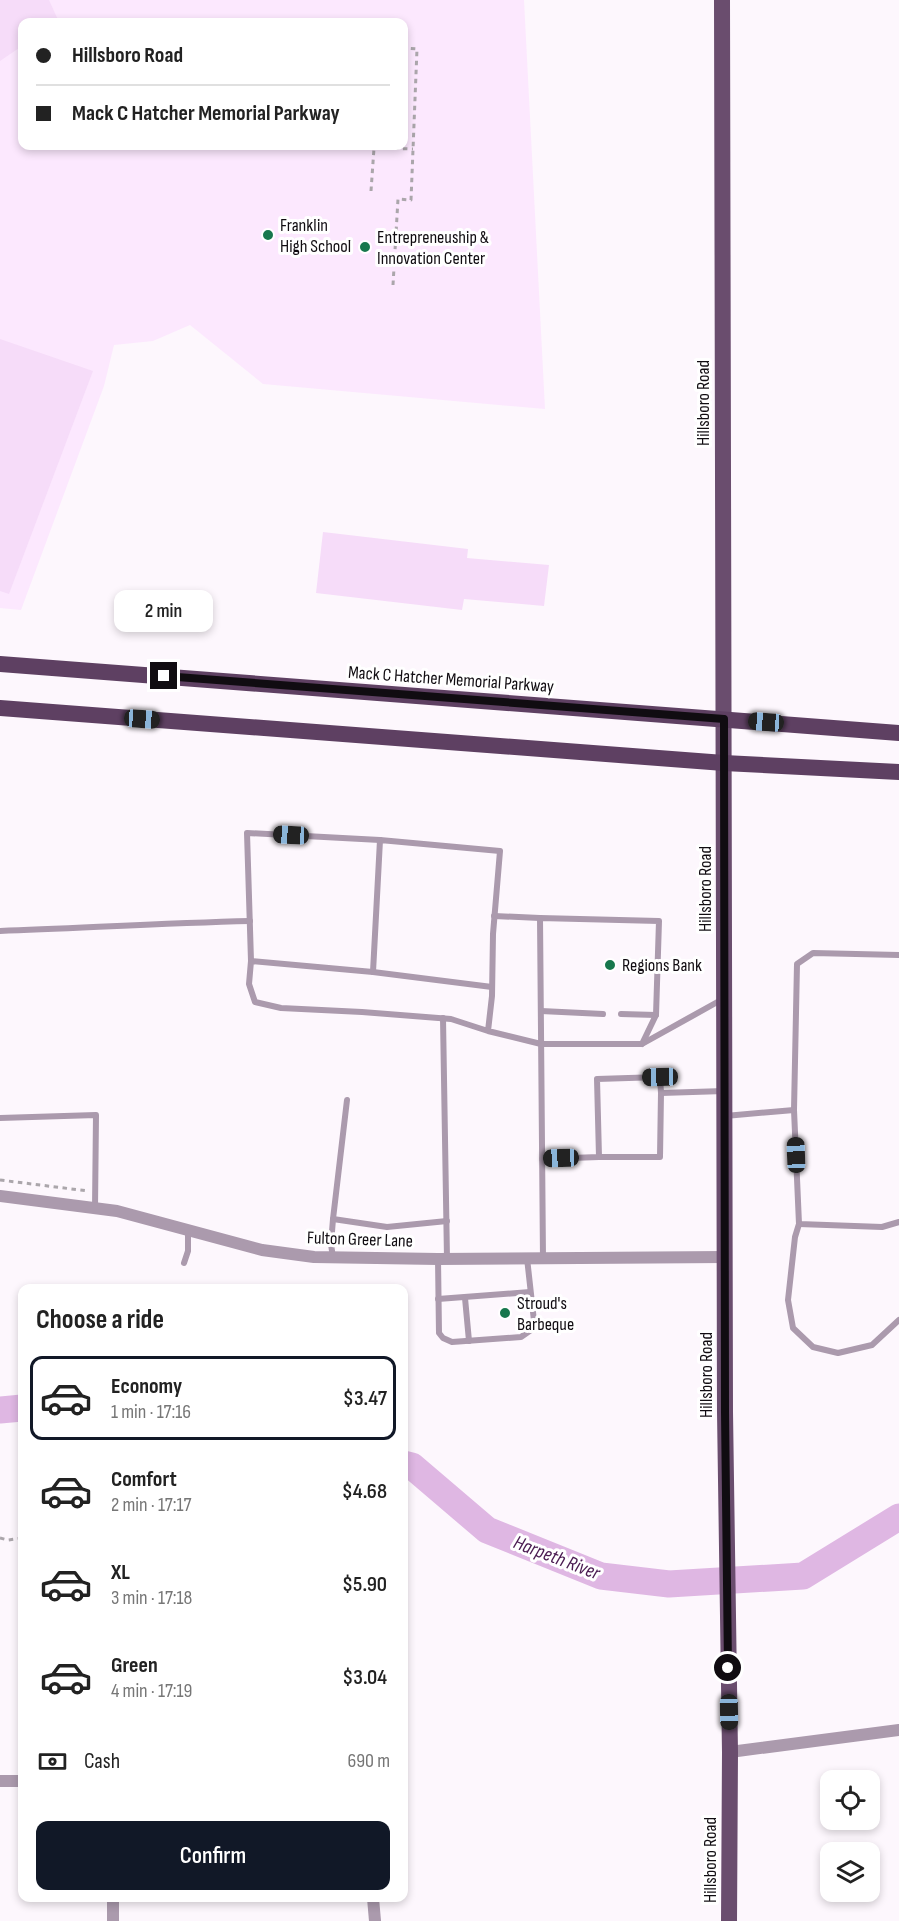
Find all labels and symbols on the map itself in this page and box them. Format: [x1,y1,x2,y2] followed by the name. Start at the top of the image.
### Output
[280,215,351,257] place label: Franklin High School
[377,227,489,269] place label: Entrepreneuship & Innovation Center
[261,228,275,242] marker: Franklin High School
[358,240,372,254] marker: Entrepreneuship & Innovation Center
[693,360,714,446] street label: Hillsboro Road
[114,589,213,631] callout: 2 min
[150,662,177,689] route end
[347,662,555,697] street label: Mack C Hatcher Memorial Parkway
[123,709,161,729] car
[747,712,785,732] car
[273,825,309,845] car
[695,846,716,932] street label: Hillsboro Road
[622,955,702,976] place label: Regions Bank
[603,958,617,972] marker: Regions Bank
[642,1068,678,1086] car
[786,1137,806,1173] car
[543,1148,579,1168] car
[307,1227,413,1252] street label: Fulton Greer Lane
[517,1293,574,1335] place label: Stroud's Barbeque
[498,1306,512,1320] marker: Stroud's Barbeque
[696,1332,717,1418] street label: Hillsboro Road
[510,1531,604,1586] water label: Harpeth River
[714,1654,741,1681] route start
[720,1694,738,1730] car
[700,1817,721,1903] street label: Hillsboro Road

